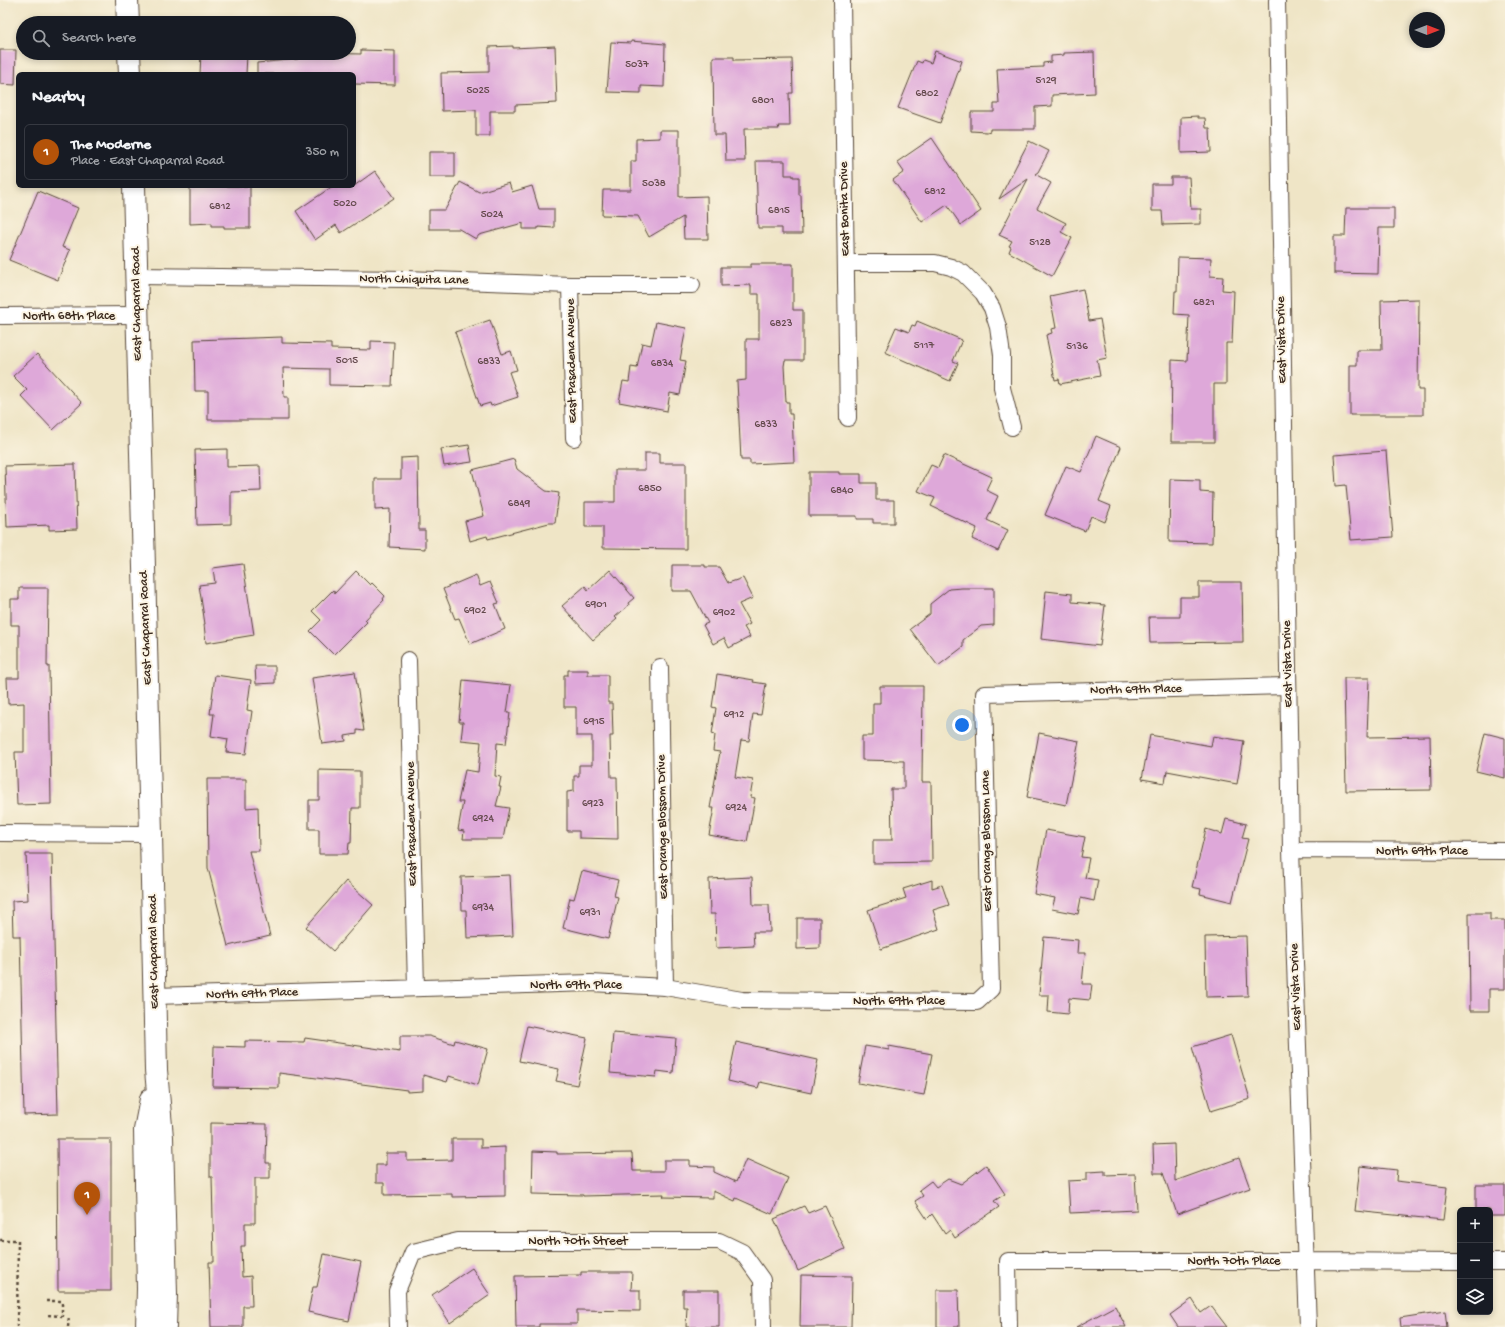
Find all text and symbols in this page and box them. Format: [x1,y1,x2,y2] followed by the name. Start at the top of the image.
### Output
[1409,12,1445,48] north arrow
[16,16,356,60] search box
[30,27,52,49] icon: search
[62,29,136,47] text: Search here
[625,59,649,71] house number: 5037
[1035,75,1057,87] house number: 5129
[466,85,490,97] house number: 5025
[32,88,85,108] text: Nearby
[915,88,939,100] house number: 6802
[752,95,774,107] house number: 6801
[71,136,151,154] text: The Moderne
[43,145,49,160] text: 1
[306,145,339,160] text: 350 m
[71,154,224,169] text: Place · East Chaparral Road
[837,161,853,257] street label: East Bonita Drive
[642,178,666,190] house number: 5038
[924,186,946,198] house number: 6812
[333,198,357,210] house number: 5020
[209,201,231,213] house number: 6812
[768,205,790,217] house number: 6815
[481,209,504,221] house number: 5024
[1029,237,1051,249] house number: 5128
[128,245,145,361] street label: East Chaparral Road
[359,272,469,288] street label: North Chiquita Lane
[1274,296,1290,384] street label: East Vista Drive
[1193,297,1215,309] house number: 6821
[563,298,581,424] street label: East Pasadena Avenue
[23,309,116,324] street label: North 68th Place
[770,318,793,330] house number: 6823
[914,340,934,352] house number: 5117
[1066,341,1088,353] house number: 5136
[336,355,358,367] house number: 5015
[477,356,501,368] house number: 6833
[651,358,674,370] house number: 6834
[754,419,778,431] house number: 6833
[638,483,662,495] house number: 6850
[830,485,854,497] house number: 6840
[508,498,531,510] house number: 6849
[136,569,155,685] street label: East Chaparral Road
[585,599,607,611] house number: 6901
[464,605,487,617] house number: 6902
[713,607,736,619] house number: 6902
[1280,620,1296,708] street label: East Vista Drive
[1090,682,1182,698] street label: North 69th Place
[724,709,745,721] house number: 6912
[952,715,972,735] your location
[583,716,605,728] house number: 6915
[654,754,672,899] street label: East Orange Blossom Drive
[403,761,421,887] street label: East Pasadena Avenue
[978,770,996,912] street label: East Orange Blossom Lane
[582,798,604,810] house number: 6923
[725,802,748,814] house number: 6924
[472,813,495,825] house number: 6924
[1376,844,1468,859] street label: North 69th Place
[145,893,162,1009] street label: East Chaparral Road
[472,902,495,914] house number: 6934
[579,907,601,919] house number: 6931
[1287,943,1305,1031] street label: East Vista Drive
[530,978,622,993] street label: North 69th Place
[206,985,299,1003] street label: North 69th Place
[853,994,945,1009] street label: North 69th Place
[74,1182,100,1215] pin: 1
[1457,1207,1493,1315] map controls
[1457,1207,1493,1243] button: +
[528,1234,629,1249] street label: North 70th Street
[1457,1243,1493,1279] button: −
[1187,1254,1281,1269] street label: North 70th Place
[1457,1279,1493,1315] button: layers

